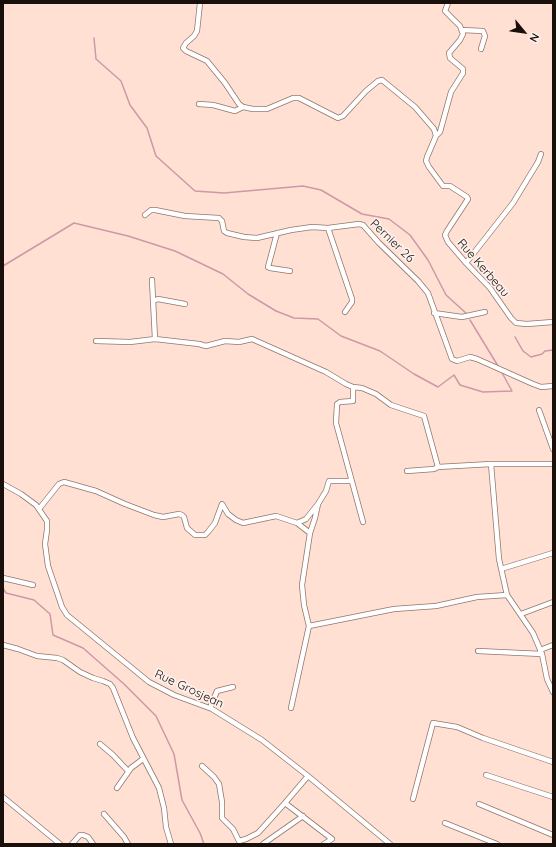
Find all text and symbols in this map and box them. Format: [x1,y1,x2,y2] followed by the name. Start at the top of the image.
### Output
[504,12,544,52] north arrow
[526,31,543,45] text: N
[367,216,417,266] street label: Pernier 26
[454,236,512,300] street label: Rue Kerbeau
[152,667,226,711] street label: Rue Grosjean

